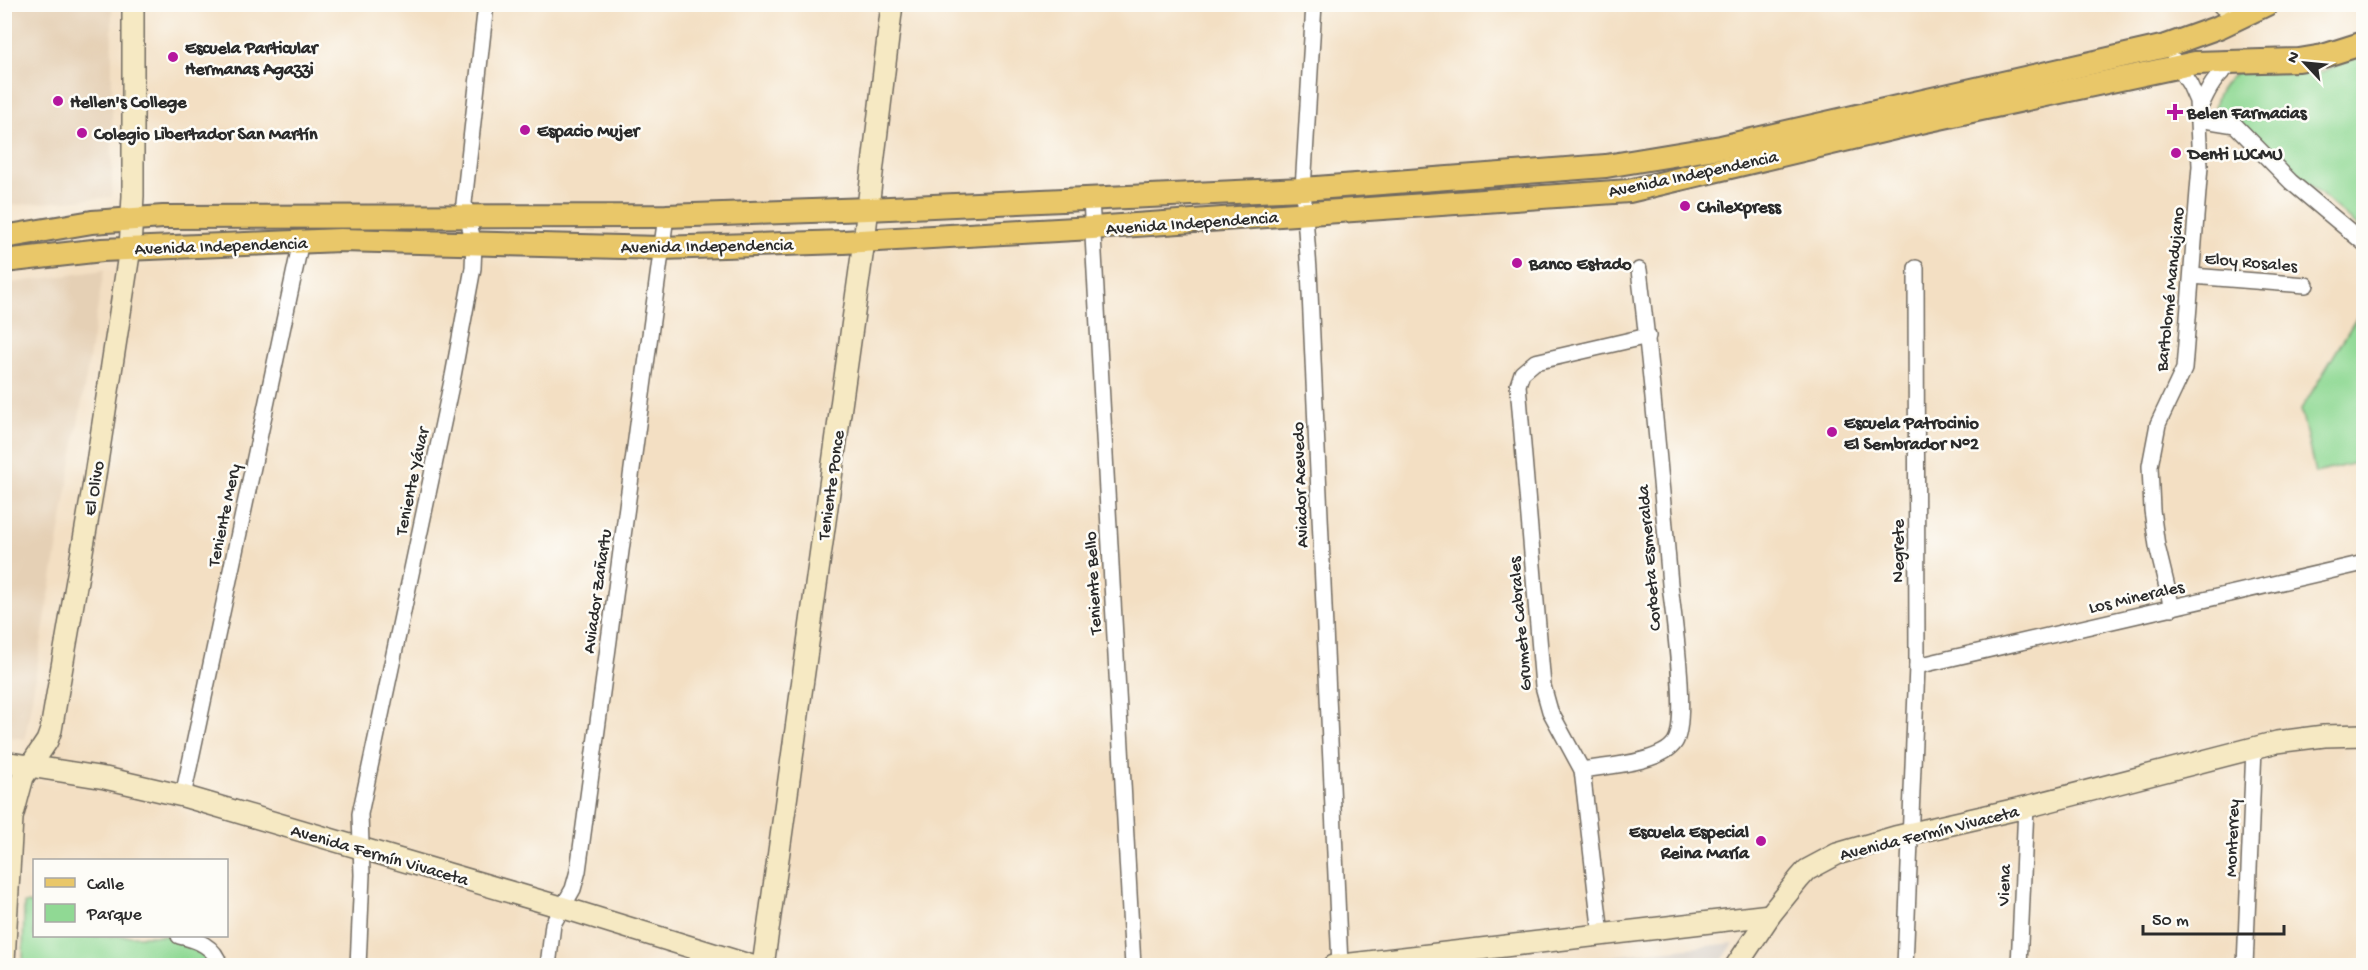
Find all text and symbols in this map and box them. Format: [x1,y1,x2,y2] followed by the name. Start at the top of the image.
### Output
[2275,33,2335,93] north arrow
[185,39,320,81] place label: Escuela Particular Hermanas Agazzi
[2284,49,2306,67] text: N
[166,50,180,64] marker: Escuela Particular Hermanas Agazzi
[70,93,187,114] place label: Hellen's College
[51,94,65,108] marker: Hellen's College
[2186,104,2308,125] place label: Belen Farmacias
[2168,105,2182,119] marker: Belen Farmacias
[537,122,642,143] place label: Espacio Mujer
[518,123,532,137] marker: Espacio Mujer
[93,125,318,146] place label: Colegio Libertador San Martín
[75,126,89,140] marker: Colegio Libertador San Martín
[2186,145,2283,166] place label: Denti LUCMU
[2169,146,2183,160] marker: Denti LUCMU
[1607,147,1781,204] street label: Avenida Independencia
[1696,198,1782,219] place label: Chilexpress
[1678,199,1692,213] marker: Chilexpress
[2152,206,2191,373] street label: Bartolomé Mandujano
[1105,208,1280,241] street label: Avenida Independencia
[134,234,309,261] street label: Avenida Independencia
[620,235,795,260] street label: Avenida Independencia
[2204,249,2299,278] street label: Eloy Rosales
[1528,255,1632,276] place label: Banco Estado
[1510,256,1524,270] marker: Banco Estado
[1844,414,1979,456] place label: Escuela Patrocinio El Sembrador N°2
[1289,422,1314,548] street label: Aviador Acevedo
[392,424,435,539] street label: Teniente Yávar
[1825,425,1839,439] marker: Escuela Patrocinio El Sembrador N°2
[814,428,851,543] street label: Teniente Ponce
[80,459,111,518] street label: El Olivo
[204,462,247,570] street label: Teniente Mery
[1634,483,1667,632] street label: Corbeta Esmeralda
[1889,519,1910,583] street label: Negrete
[579,527,618,655] street label: Aviador Zañartu
[1081,531,1108,636] street label: Teniente Bello
[1505,554,1538,692] street label: Grumete Cabrales
[2087,577,2188,620] street label: Los Minerales
[2222,799,2245,877] street label: Monterrey
[1838,802,2022,867] street label: Avenida Fermín Vivaceta
[288,821,472,892] street label: Avenida Fermín Vivaceta
[1629,823,1750,865] place label: Escuela Especial Reina María
[1754,834,1768,848] marker: Escuela Especial Reina María
[33,859,228,937] legend
[1994,863,2017,908] street label: Viena
[87,875,125,896] text: Calle
[2143,898,2284,936] scale bar
[86,905,143,926] text: Parque
[2152,911,2189,932] text: 50 m

